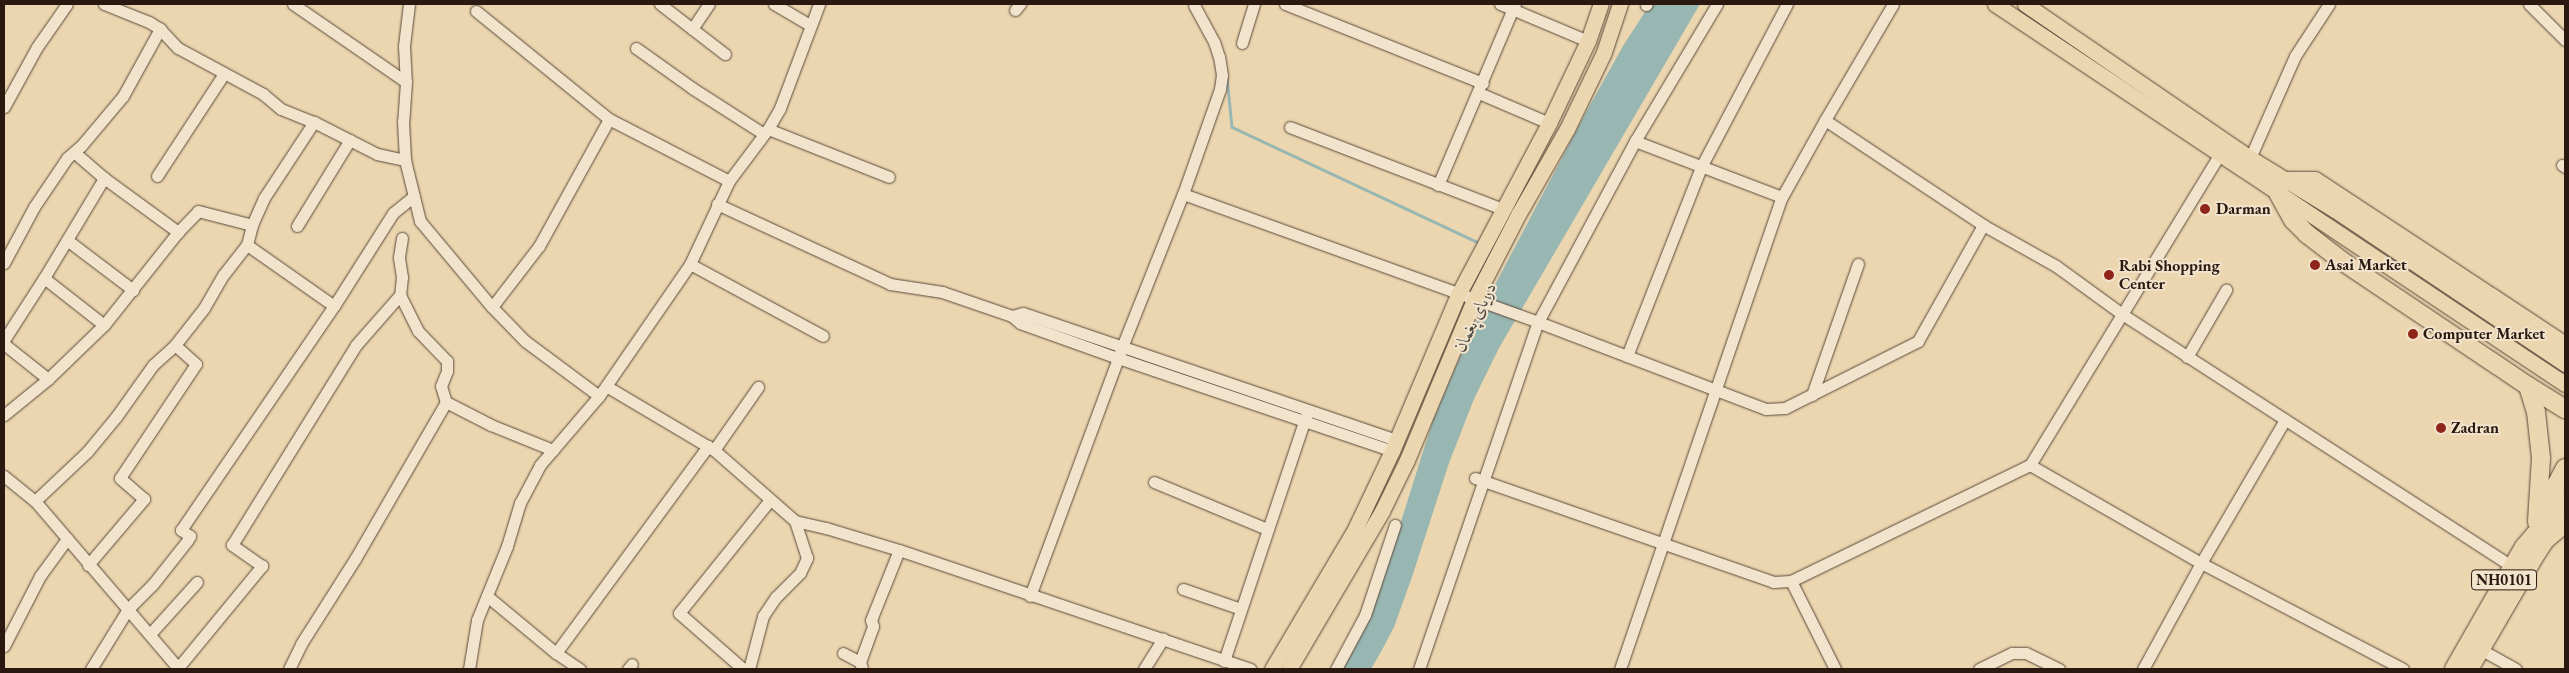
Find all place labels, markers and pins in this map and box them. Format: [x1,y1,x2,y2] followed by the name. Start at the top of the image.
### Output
[2216,199,2271,219] place label: Darman
[2198,202,2212,216] marker: Darman
[2325,255,2407,275] place label: Asai Market
[2119,256,2220,294] place label: Rabi Shopping Center
[2309,259,2321,271] marker: Asai Market
[2103,269,2115,281] marker: Rabi Shopping Center
[2423,324,2545,344] place label: Computer Market
[2407,328,2419,340] marker: Computer Market
[2451,418,2499,438] place label: Zadran
[2435,422,2447,434] marker: Zadran

